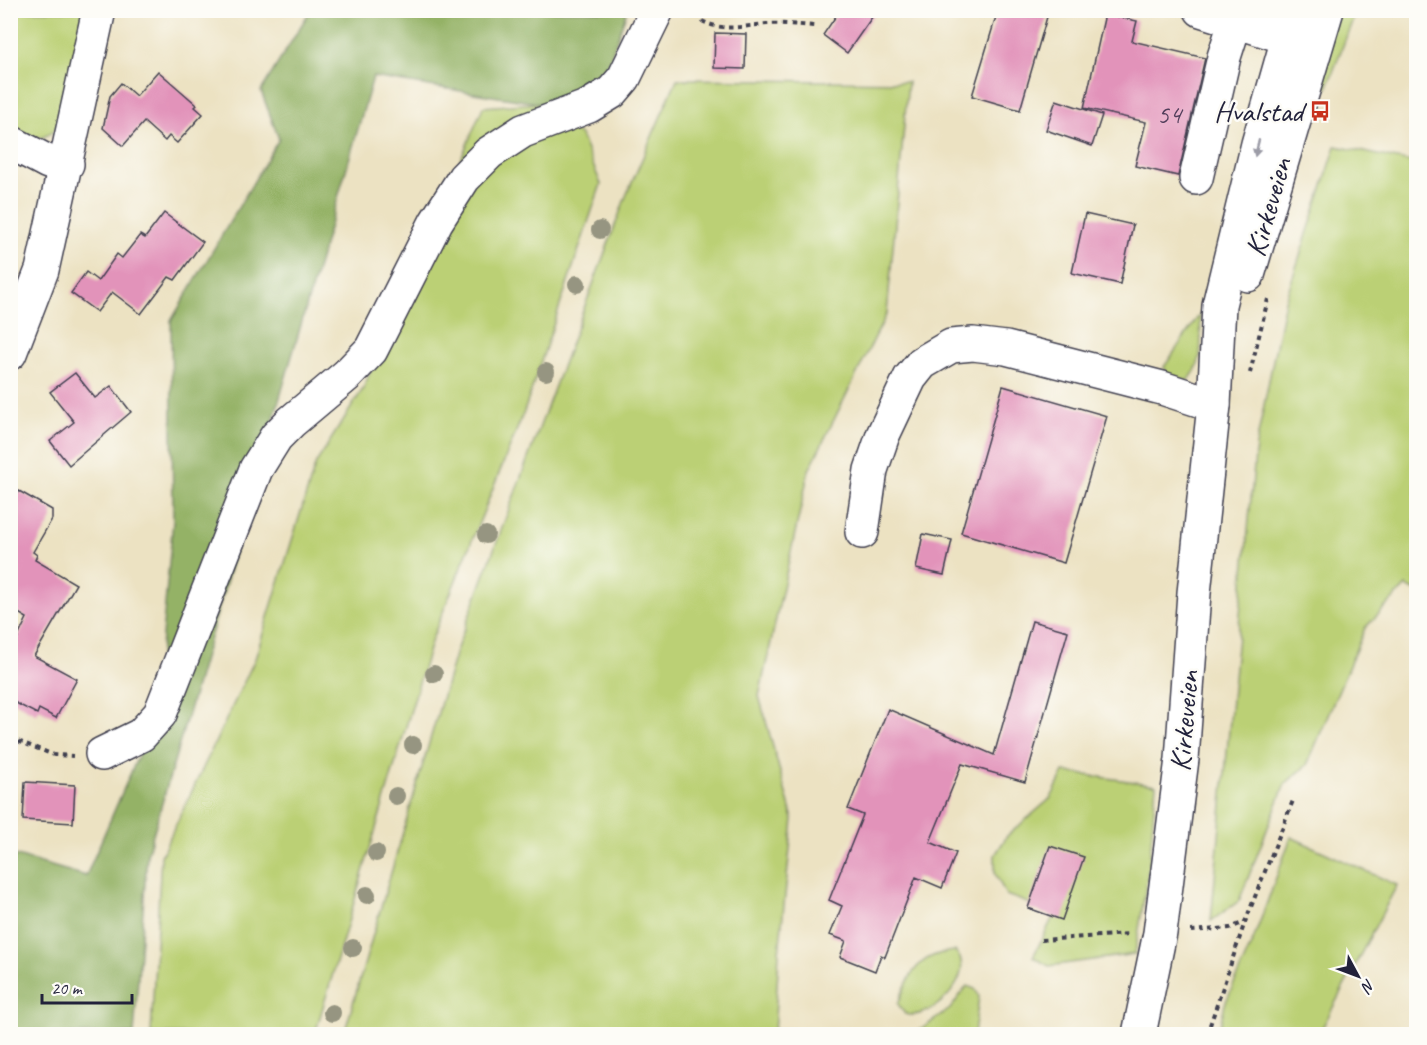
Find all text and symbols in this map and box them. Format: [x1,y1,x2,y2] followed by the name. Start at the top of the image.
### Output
[1214,92,1307,130] place label: Hvalstad
[1157,97,1184,131] house number: 54
[1308,99,1332,123] bus stop icon: Hvalstad
[1252,138,1262,157] one-way arrow
[1236,152,1301,261] street label: Kirkeveien
[1161,668,1207,773] street label: Kirkeveien
[1328,946,1388,1006] north arrow
[42,967,132,1005] scale bar
[1356,975,1379,998] text: N
[51,977,84,999] text: 20 m

